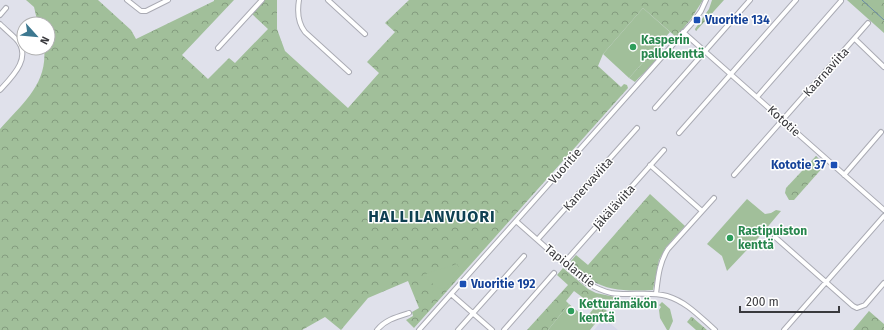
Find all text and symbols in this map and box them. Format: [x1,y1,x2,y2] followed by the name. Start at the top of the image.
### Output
[704,13,770,27] place label: Vuoritie 134
[692,15,702,25] marker: Vuoritie 134
[16,16,56,56] north arrow
[641,33,705,61] place label: Kasperin pallokenttä
[37,34,52,47] text: N
[628,42,638,52] marker: Kasperin pallokenttä
[800,44,852,100] street label: Kaarnaviita
[765,103,803,139] street label: Kototie
[546,145,584,187] street label: Vuoritie
[560,154,616,214] street label: Kanervaviita
[771,158,826,172] place label: Kototie 37
[829,160,839,170] marker: Kototie 37
[590,182,638,232] street label: Jäkäläviita
[368,207,496,226] district label: HALLILANVUORI
[738,224,807,252] place label: Rastipuiston kenttä
[725,233,735,243] marker: Rastipuiston kenttä
[542,241,598,291] street label: Tapiolantie
[470,277,535,291] place label: Vuoritie 192
[458,279,468,289] marker: Vuoritie 192
[740,288,839,314] scale bar
[746,295,779,309] text: 200 m
[579,297,657,325] place label: Ketturämäkön kenttä
[566,306,576,316] marker: Ketturämäkön kenttä

